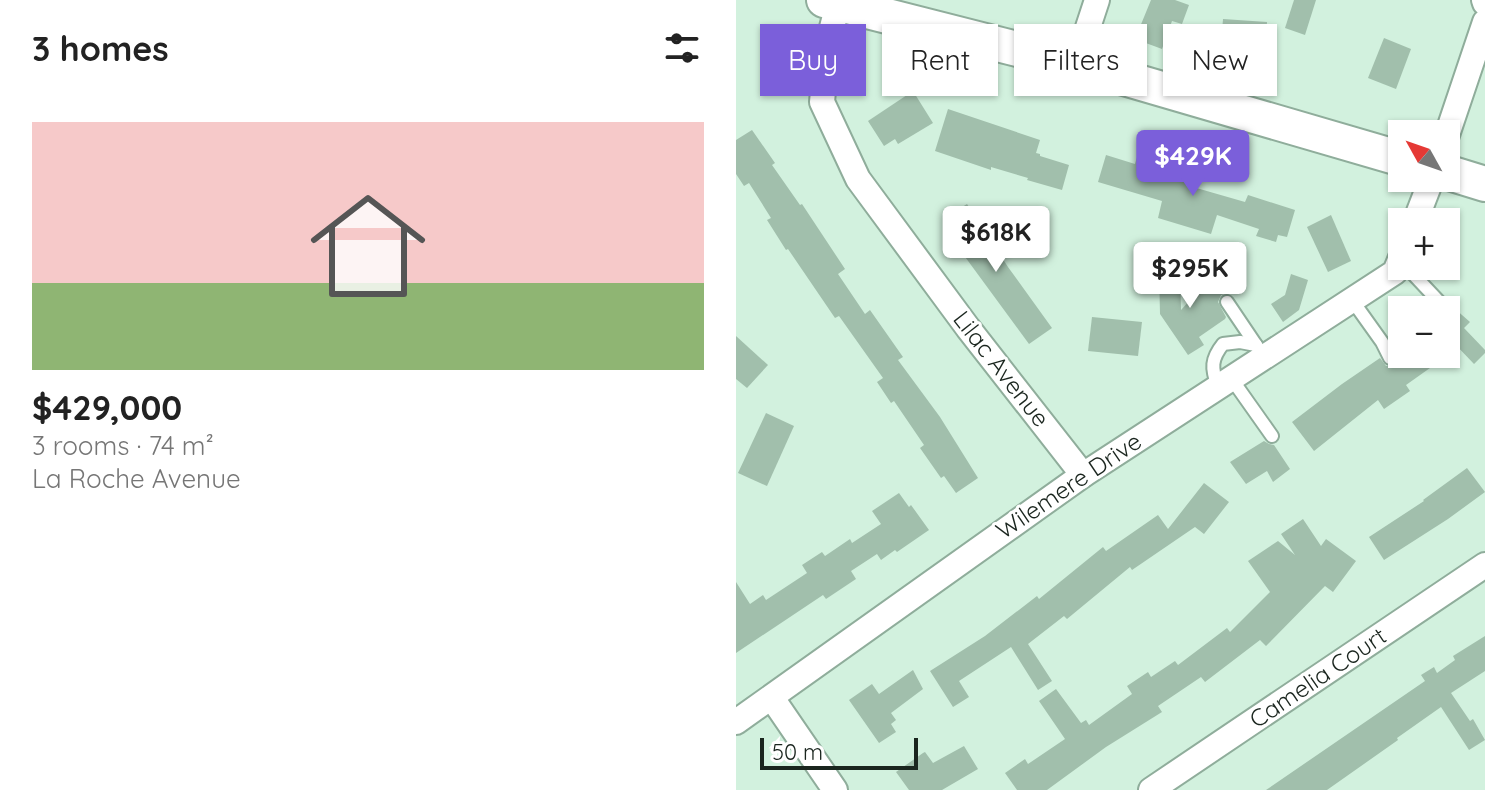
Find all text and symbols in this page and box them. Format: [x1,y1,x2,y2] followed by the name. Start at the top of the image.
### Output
[760,24,866,96] chip: Buy
[882,24,998,96] chip: Rent
[1014,24,1147,96] chip: Filters
[1163,24,1277,96] chip: New
[660,26,704,70] icon: filters
[32,27,169,70] text: 3 homes
[1388,120,1460,192] north arrow
[1388,120,1460,368] map controls
[1137,130,1249,198] pin: $429K
[1154,139,1232,172] text: $429K
[296,174,440,318] icon: home
[940,206,1052,274] pin: $618K
[1388,208,1460,280] button: +
[961,215,1031,248] text: $618K
[1134,242,1246,310] pin: $295K
[1151,251,1229,284] text: $295K
[1388,296,1460,368] button: −
[947,304,1056,432] street label: Lilac Avenue
[32,386,182,429] text: $429,000
[990,425,1147,545] street label: Wilemere Drive
[32,429,214,462] text: 3 rooms · 74 m²
[32,462,241,495] text: La Roche Avenue
[1243,620,1392,734] street label: Camelia Court
[760,734,918,770] scale bar
[772,738,823,766] text: 50 m

